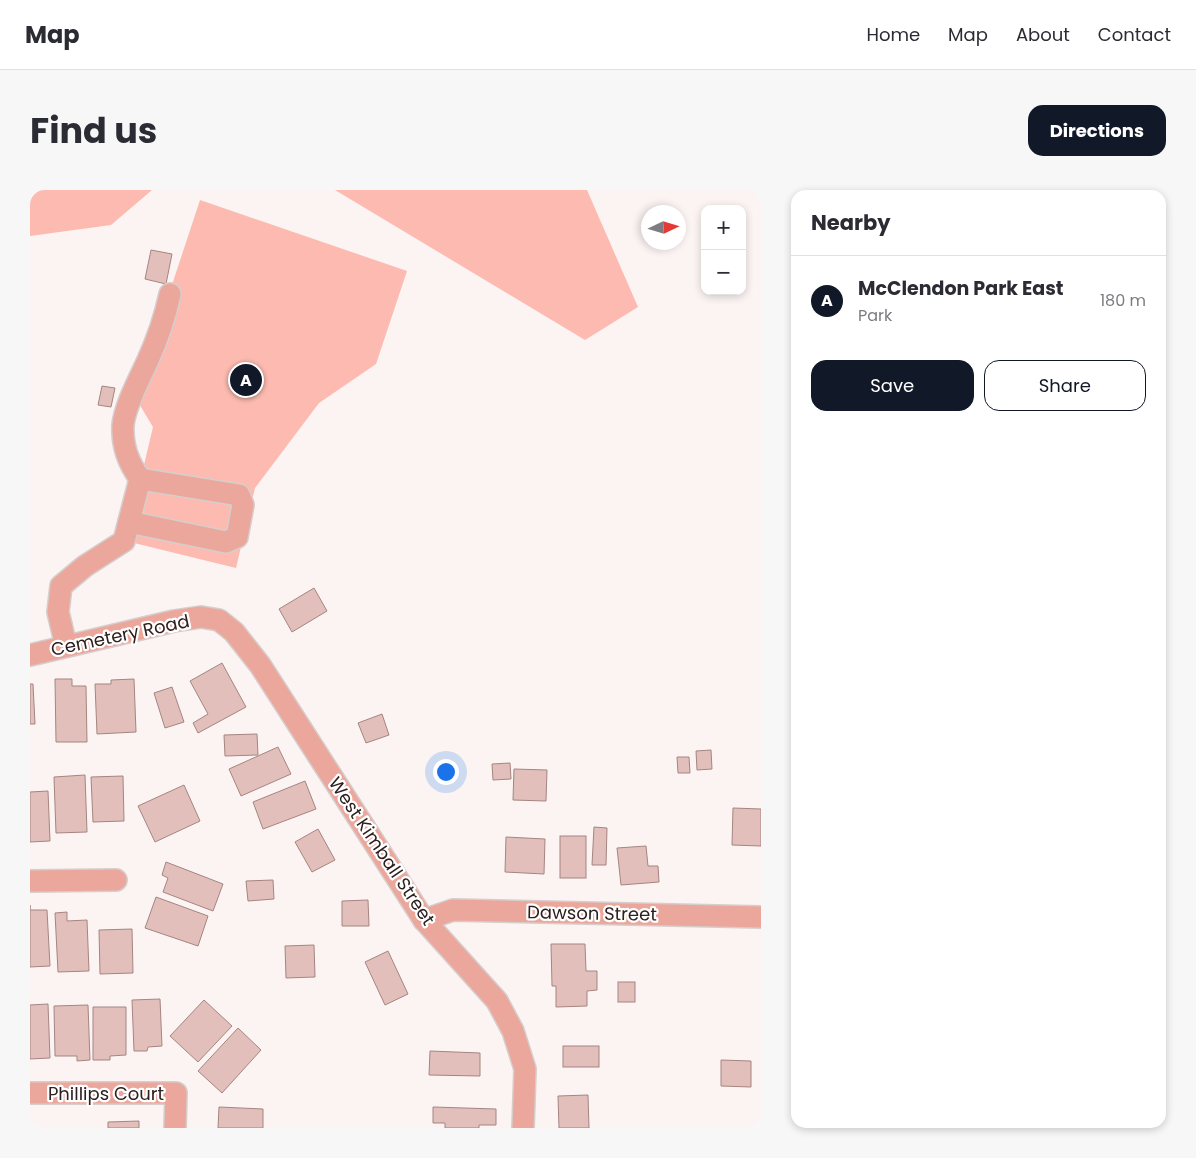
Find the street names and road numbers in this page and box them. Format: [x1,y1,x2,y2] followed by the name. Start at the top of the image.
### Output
[48,608,192,662] street label: Cemetery Road
[323,772,441,930] street label: West Kimball Street
[527,899,657,927] street label: Dawson Street
[48,1081,164,1106] street label: Phillips Court

